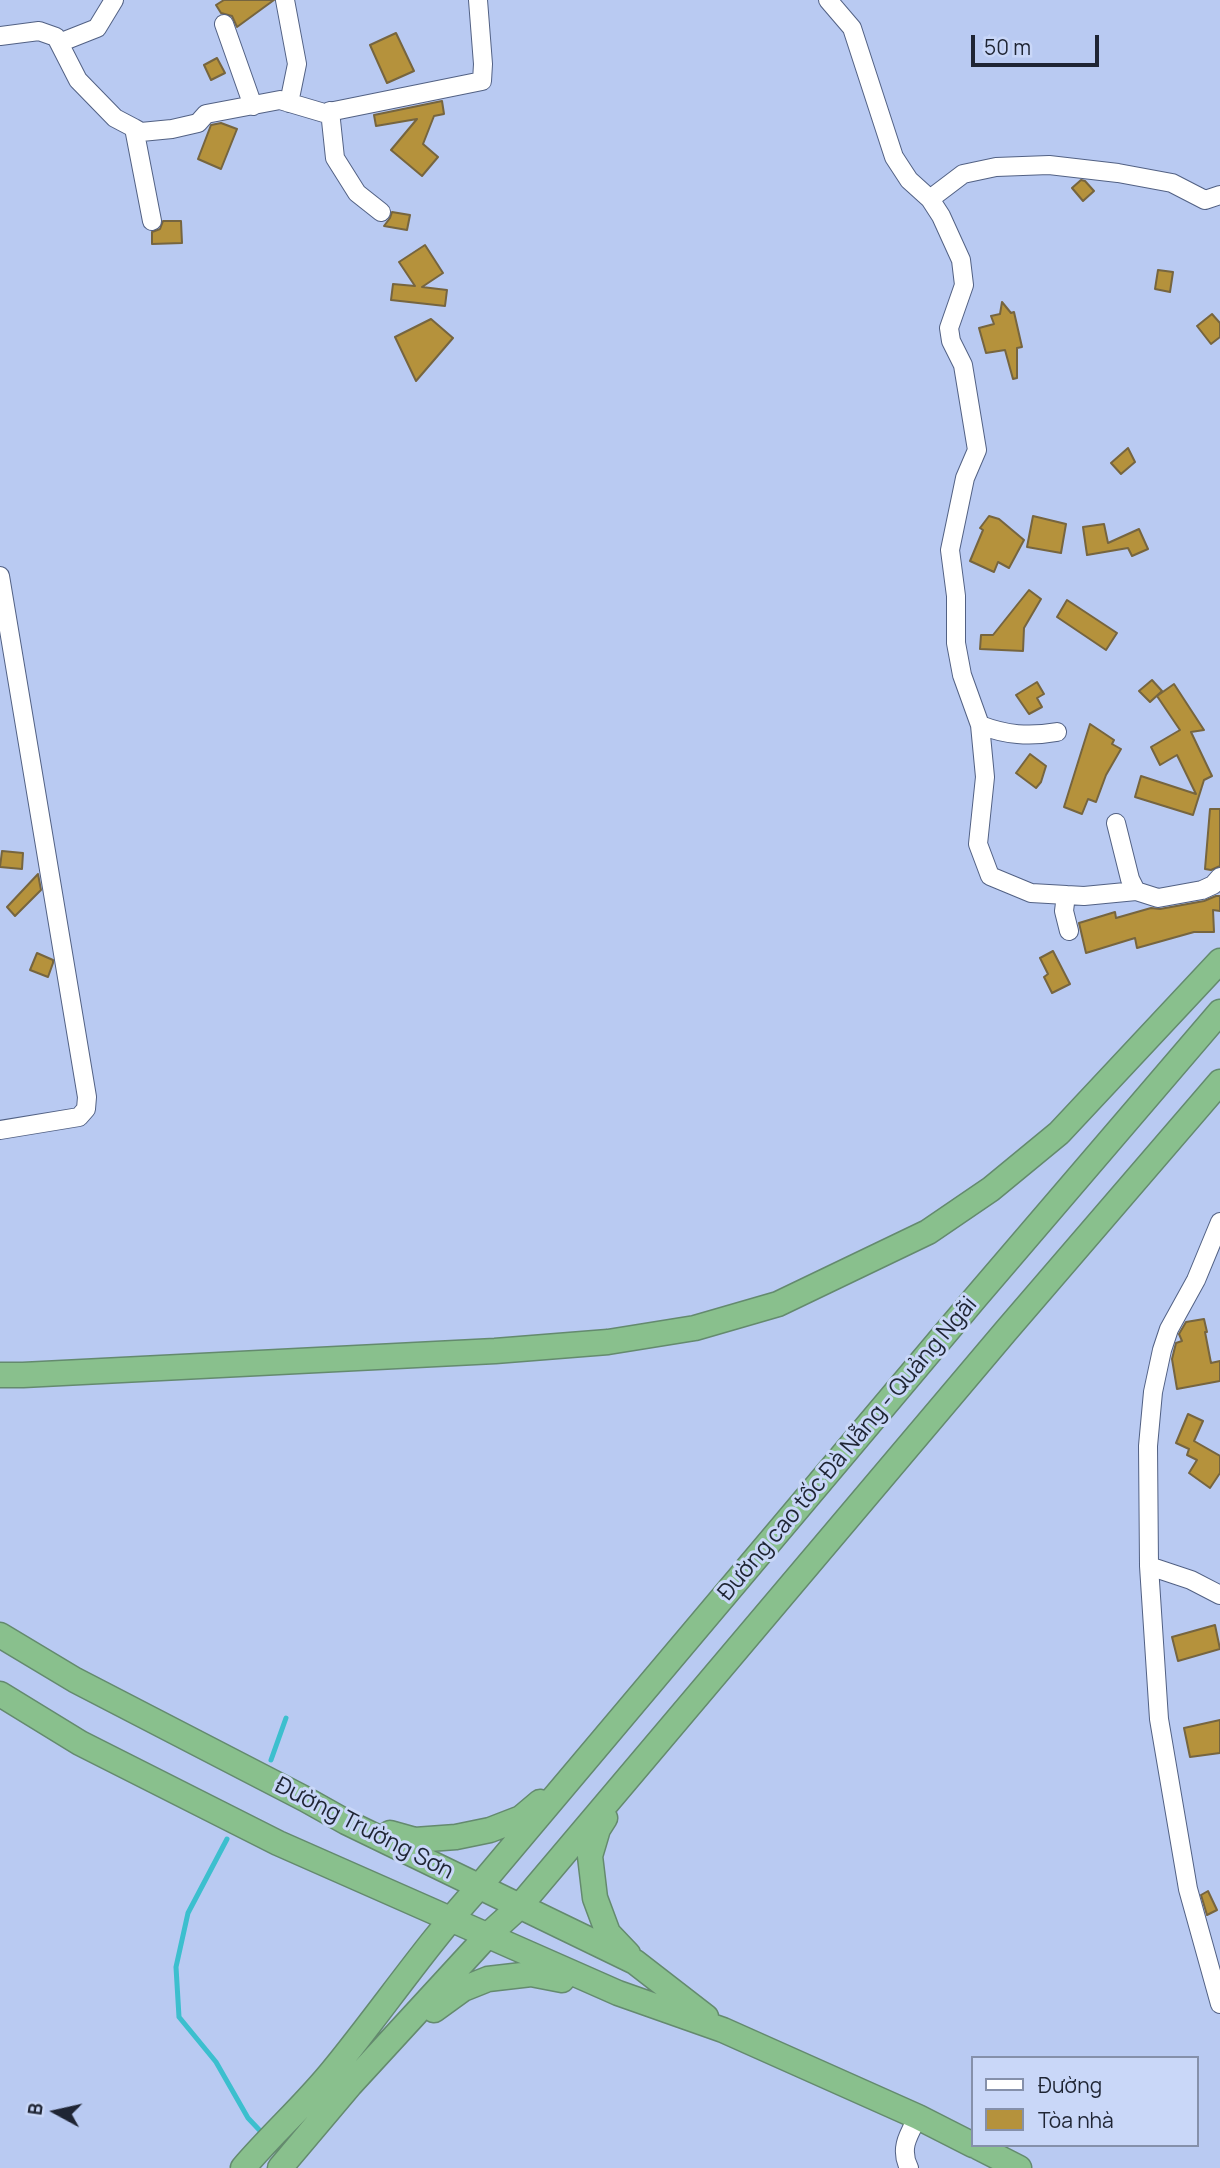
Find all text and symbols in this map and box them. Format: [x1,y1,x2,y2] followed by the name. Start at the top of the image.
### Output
[975,21,1103,65] scale bar
[984,33,1031,61] text: 50 m
[713,1292,983,1606] street label: Đường cao tốc Đà Nẵng - Quảng Ngãi
[270,1772,458,1886] street label: Đường Trường Sơn
[972,2056,1199,2147] legend
[1038,2071,1102,2099] text: Đường
[21,2077,91,2147] north arrow
[21,2101,49,2117] text: B
[1038,2106,1114,2134] text: Tòa nhà

